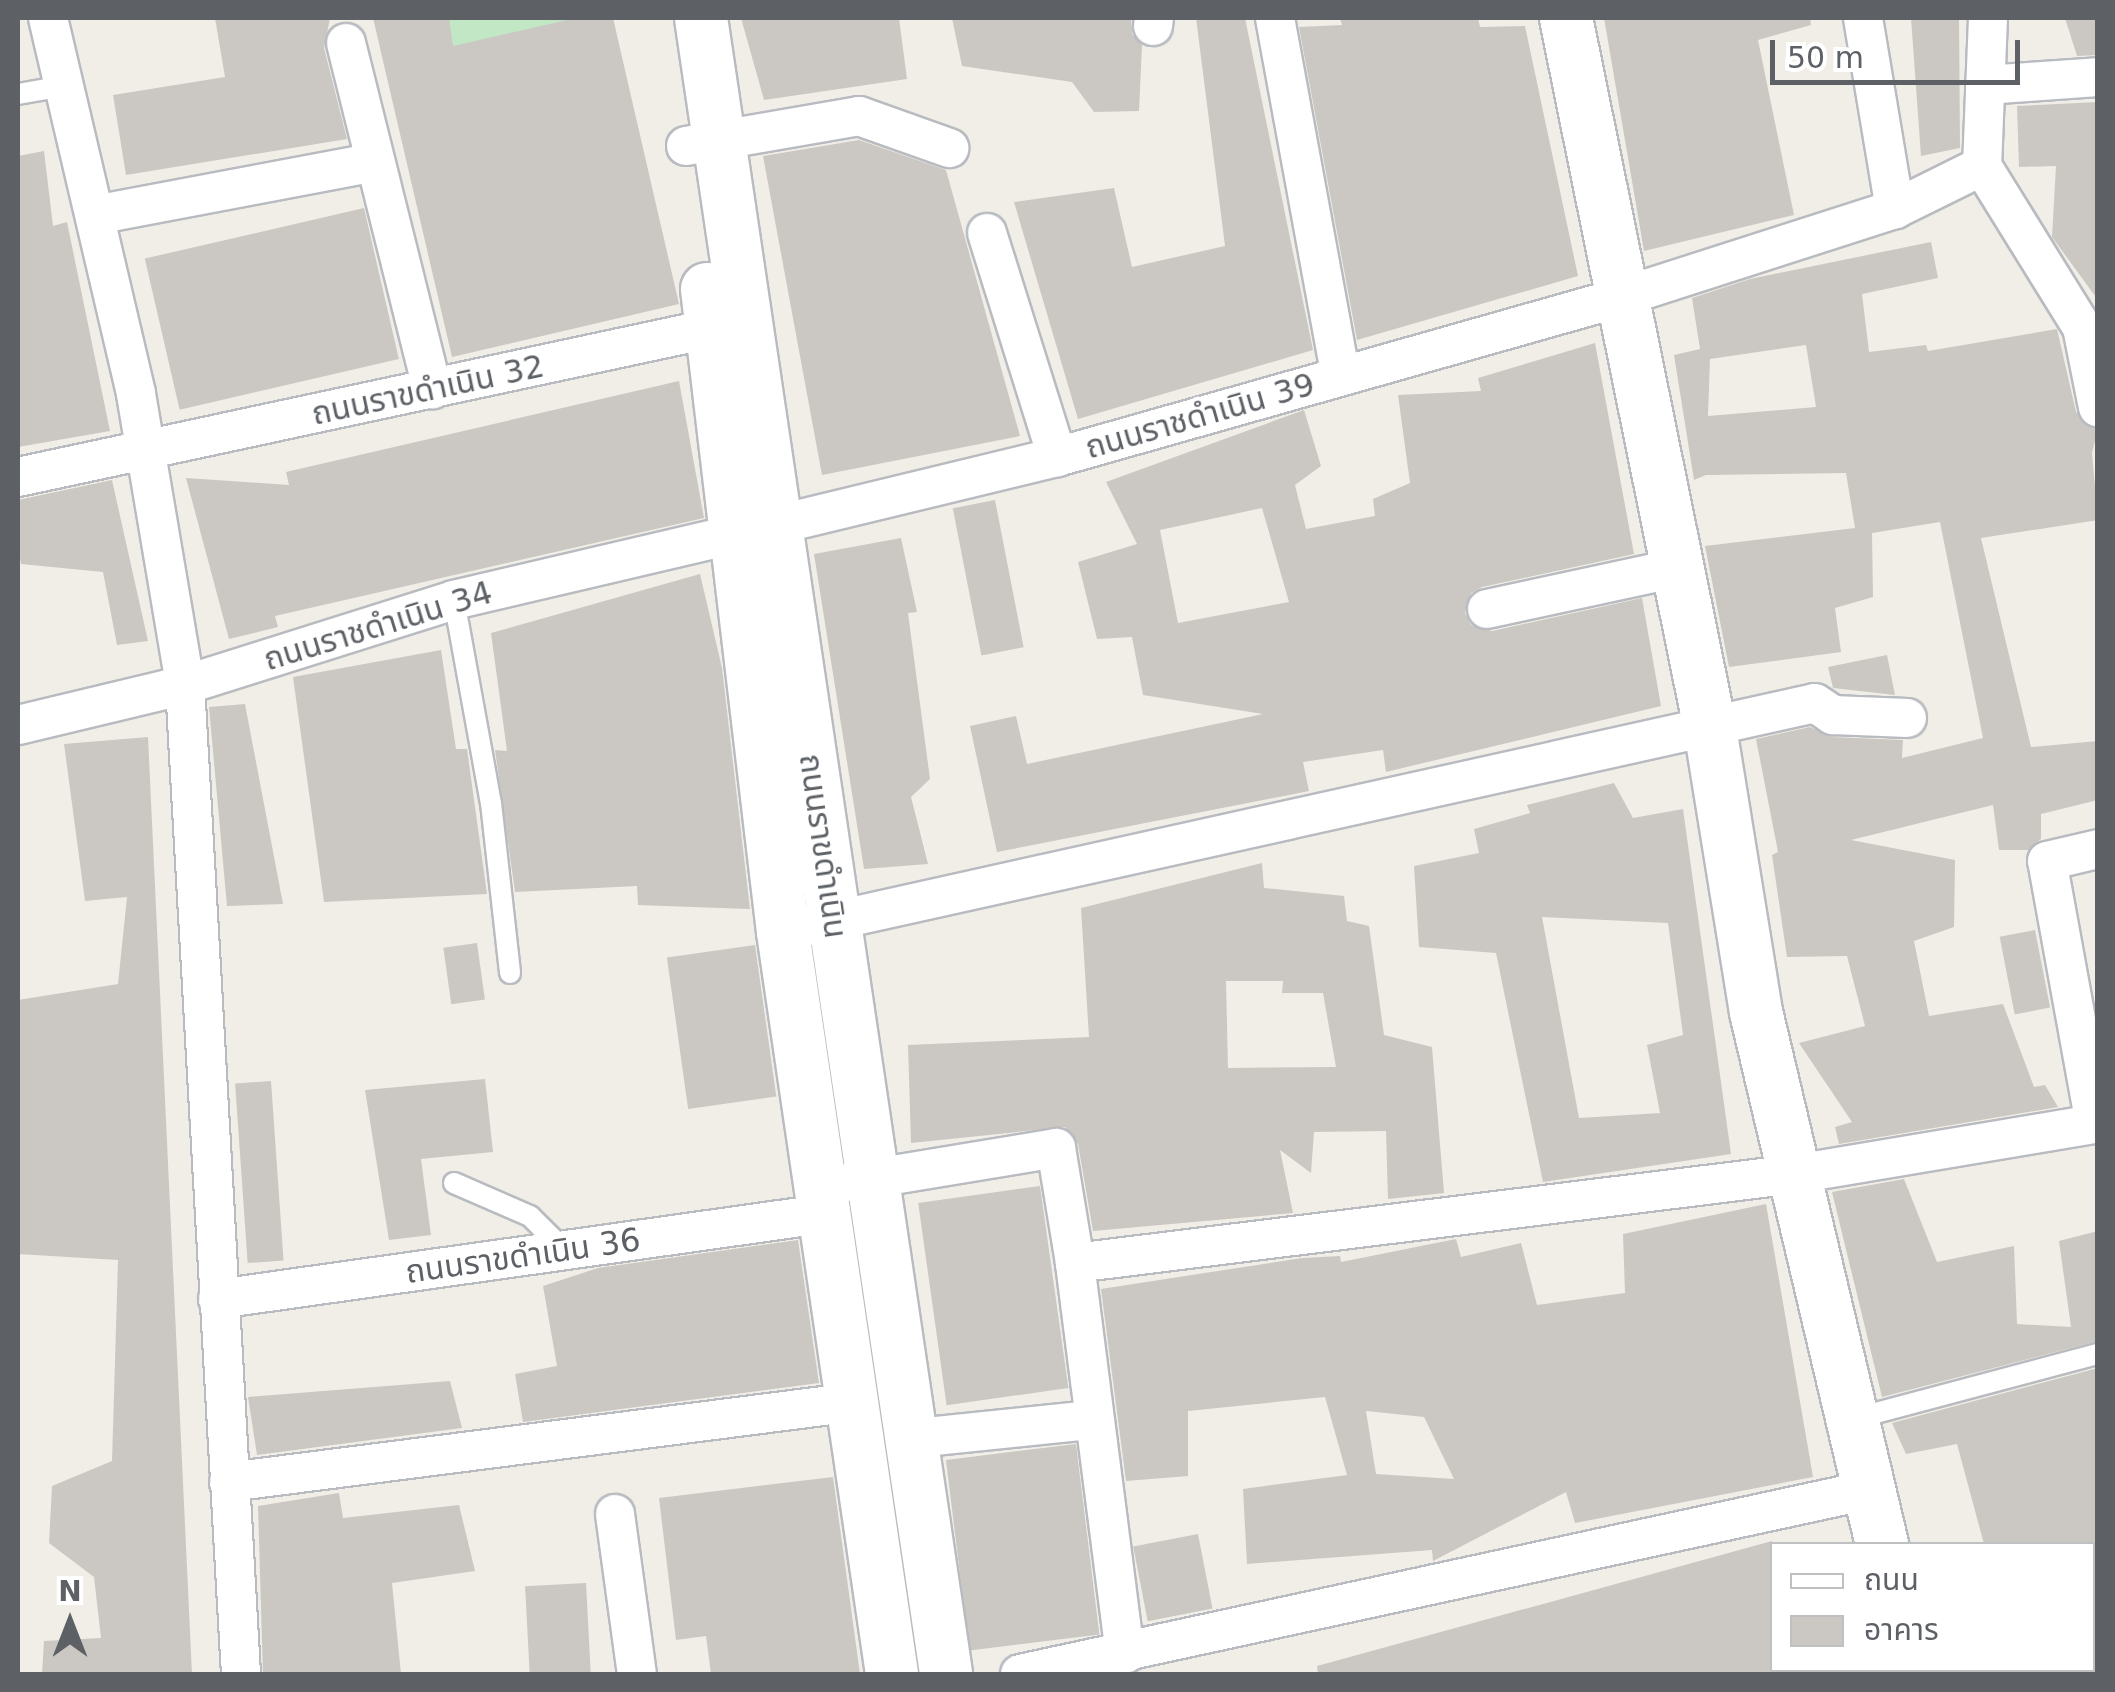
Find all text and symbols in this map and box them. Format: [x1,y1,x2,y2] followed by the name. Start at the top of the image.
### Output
[1775,20,2025,82] scale bar
[1787,40,1864,75] text: 50 m
[308,347,548,433] street label: ถนนราขดำเนิน 32
[1081,365,1319,467] street label: ถนนราชดำเนิน 39
[259,573,497,679] street label: ถนนราชดำเนิน 34
[791,751,855,941] street label: ถนนราขดำเนิน
[403,1221,643,1291] street label: ถนนราขดำเนิน 36
[1770,1542,2095,1672] legend
[1864,1562,1919,1597] text: ถนน
[20,1572,120,1672] north arrow
[58,1575,82,1608] text: N
[1864,1612,1939,1647] text: อาคาร

